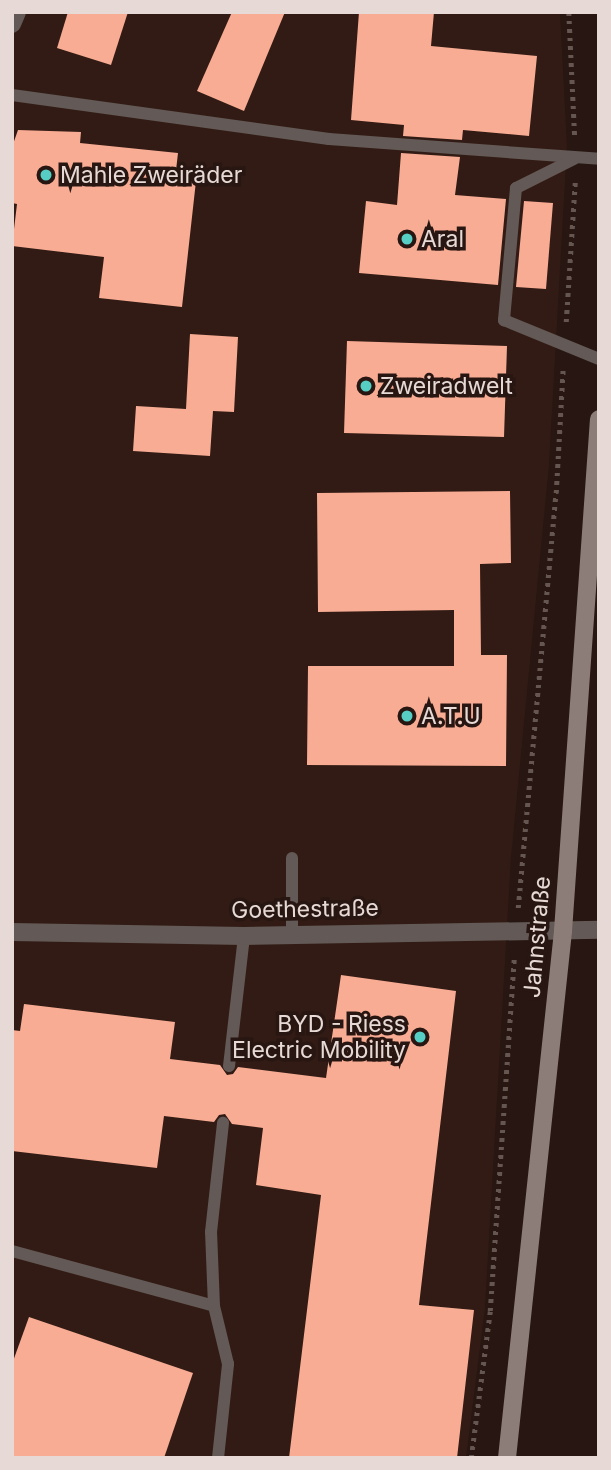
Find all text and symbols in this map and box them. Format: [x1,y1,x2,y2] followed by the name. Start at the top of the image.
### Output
[60,161,242,189] place label: Mahle Zweiräder
[38,167,54,183] marker: Mahle Zweiräder
[421,225,464,253] place label: Aral
[399,231,415,247] marker: Aral
[380,372,513,400] place label: Zweiradwelt
[358,378,374,394] marker: Zweiradwelt
[421,702,481,730] place label: A.T.U
[399,708,415,724] marker: A.T.U
[518,875,556,999] street label: Jahnstraße
[231,894,379,924] street label: Goethestraße
[232,1010,406,1064] place label: BYD - Riess Electric Mobility
[412,1029,428,1045] marker: BYD - Riess Electric Mobility

